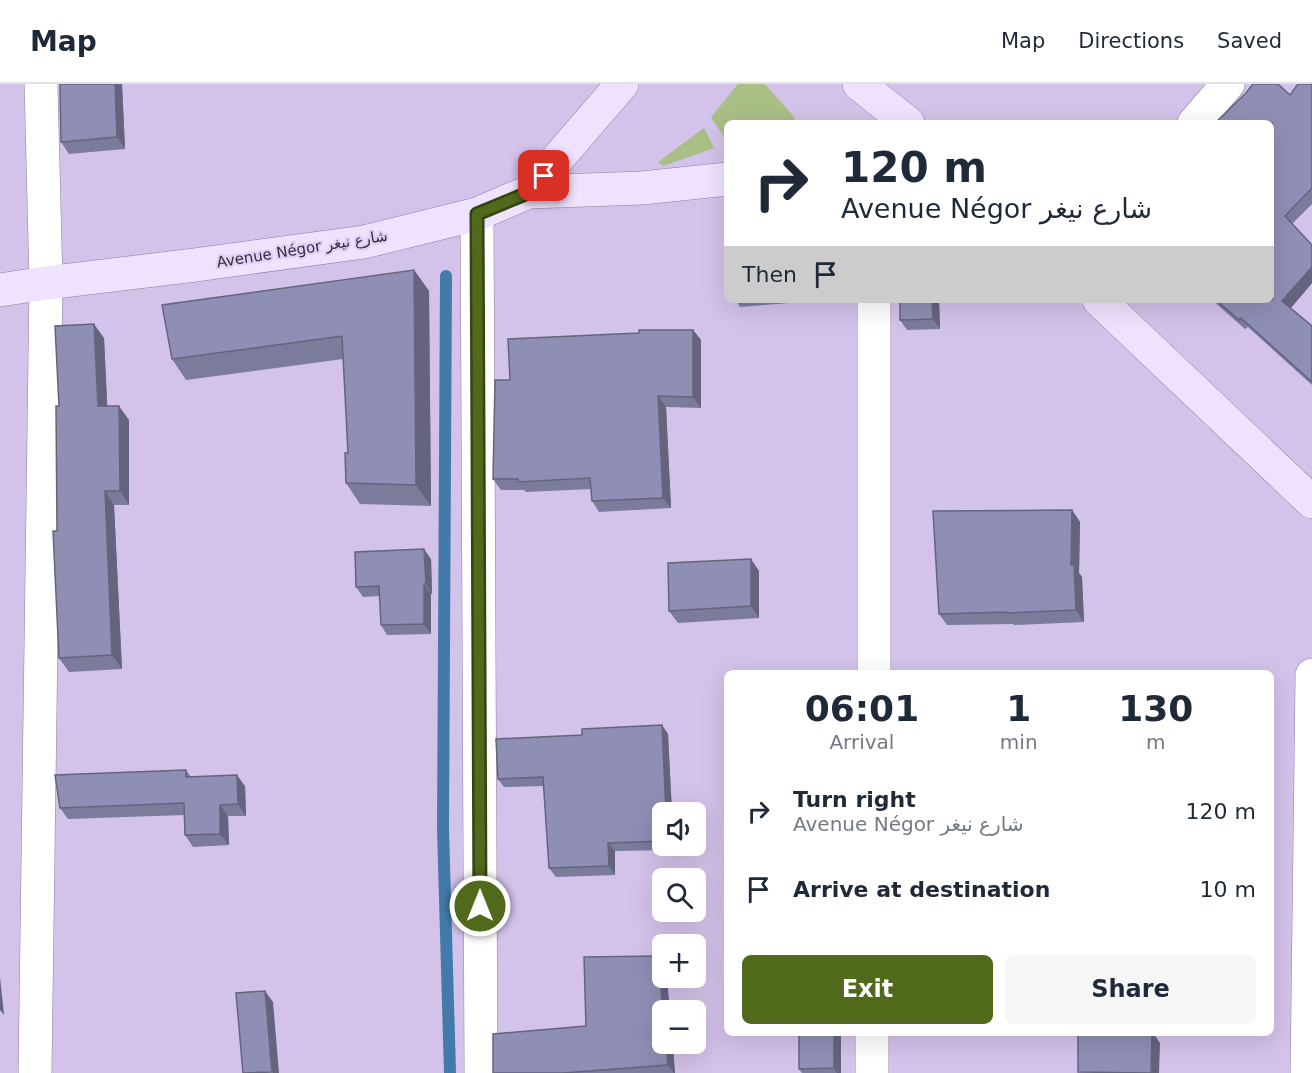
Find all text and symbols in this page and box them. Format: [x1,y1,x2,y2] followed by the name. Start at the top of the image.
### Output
[30,25,97,58] text: Map
[1001,29,1045,53] text: Map
[1078,29,1184,53] text: Directions
[1217,29,1282,53] text: Saved
[841,143,987,192] text: 120 m
[742,144,820,222] icon: right
[518,150,569,201] pin
[527,159,560,192] icon: arrive
[841,193,1152,224] text: Avenue Négor شارع نيغر
[215,227,389,271] street label: Avenue Négor شارع نيغر
[809,258,842,291] icon: arrive
[742,262,797,287] text: Then
[805,688,919,729] text: 06:01
[1006,688,1031,729] text: 1
[1118,688,1193,729] text: 130
[829,730,894,754] text: Arrival
[1000,730,1038,754] text: min
[1146,730,1166,754] text: m
[793,787,916,812] text: Turn right
[742,795,775,828] icon: right
[1186,799,1256,824] text: 120 m
[652,802,706,1054] map controls
[652,802,706,856] button: sound
[793,812,1024,836] text: Avenue Négor شارع نيغر
[652,868,706,922] button: search
[742,873,775,906] icon: arrive
[448,874,512,938] position arrow
[793,877,1050,902] text: Arrive at destination
[1200,877,1256,902] text: 10 m
[652,934,706,988] button: +
[742,955,993,1024] button: Exit
[1005,955,1256,1024] button: Share
[652,1000,706,1054] button: −

